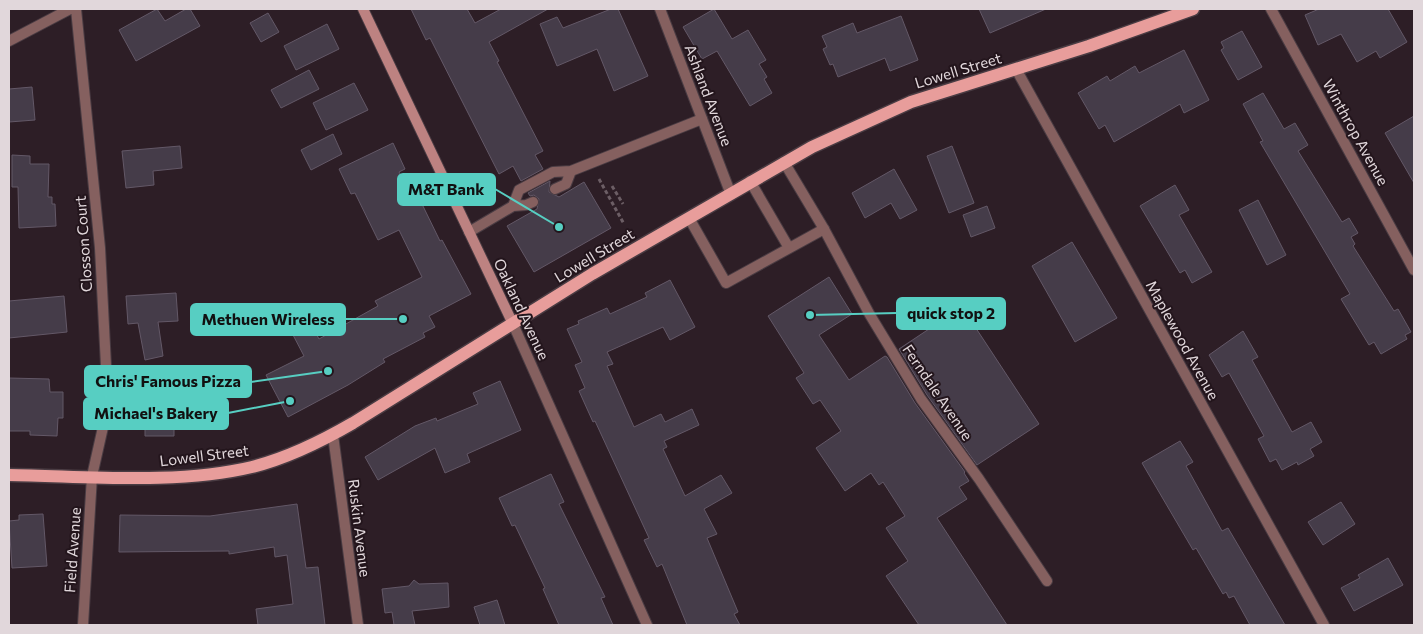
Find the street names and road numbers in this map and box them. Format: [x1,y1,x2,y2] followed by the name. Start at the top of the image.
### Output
[681,42,737,149] street label: Ashland Avenue
[912,48,1004,92] street label: Lowell Street
[1319,76,1393,188] street label: Winthrop Avenue
[71,195,95,293] street label: Closson Court
[551,224,637,286] street label: Lowell Street
[491,255,553,363] street label: Oakland Avenue
[1143,277,1223,403] street label: Maplewood Avenue
[899,341,977,443] street label: Ferndale Avenue
[158,441,250,469] street label: Lowell Street
[345,478,375,578] street label: Ruskin Avenue
[60,507,84,593] street label: Field Avenue

